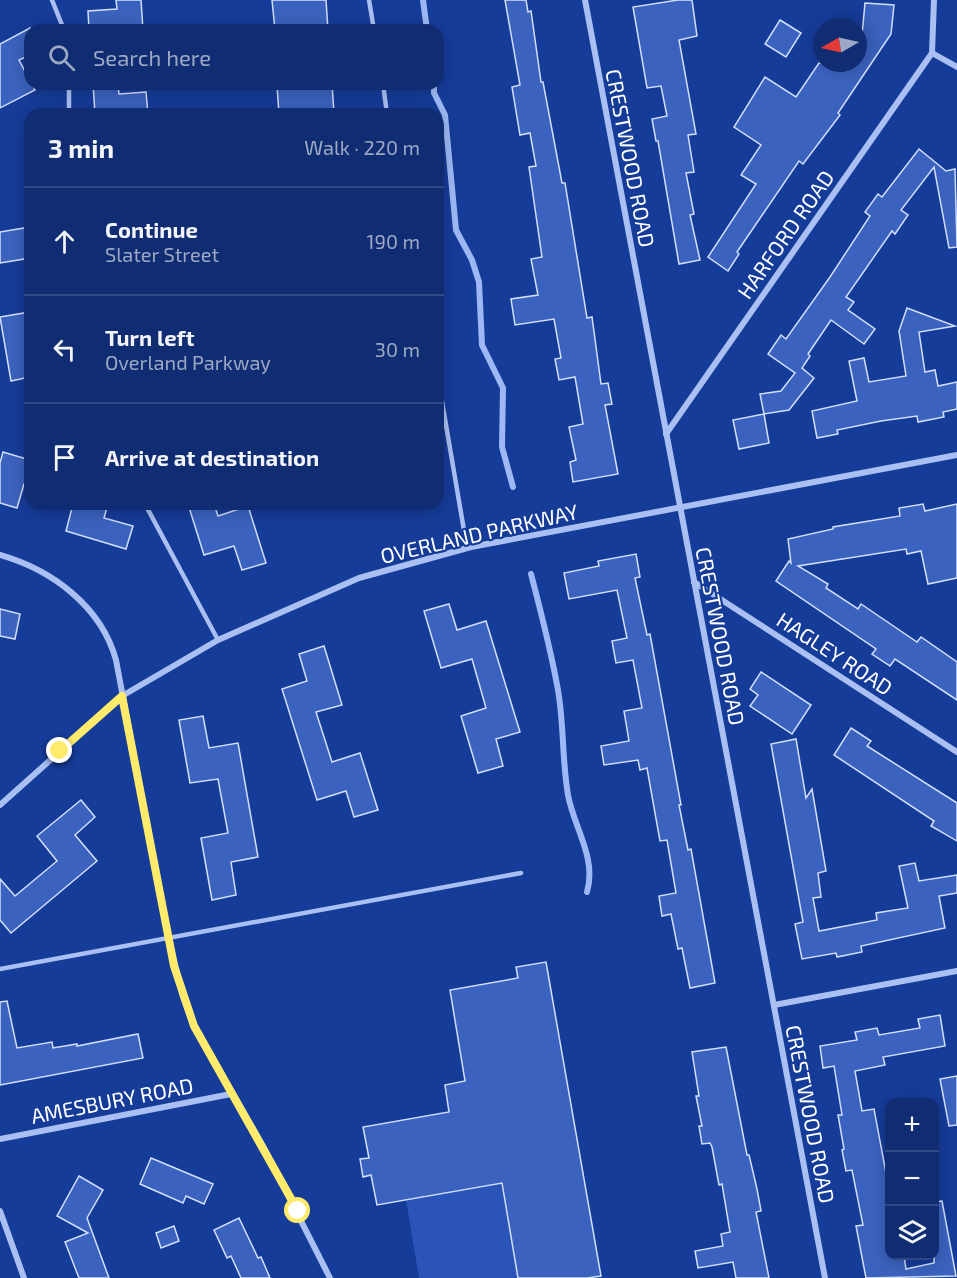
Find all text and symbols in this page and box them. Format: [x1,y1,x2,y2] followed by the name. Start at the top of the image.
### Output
[813,18,867,72] north arrow
[24,24,444,90] search box
[45,41,78,74] icon: search
[93,44,211,70] text: Search here
[601,67,661,249] street label: CRESTWOOD ROAD
[48,132,114,163] text: 3 min
[304,135,420,159] text: Walk · 220 m
[732,165,838,303] street label: HARFORD ROAD
[105,216,198,242] text: Continue
[48,225,81,258] icon: ahead
[367,229,420,253] text: 190 m
[105,242,219,266] text: Slater Street
[105,324,194,350] text: Turn left
[48,333,81,366] icon: left
[375,337,420,361] text: 30 m
[105,350,271,374] text: Overland Parkway
[48,441,81,474] icon: arrive
[105,444,319,470] text: Arrive at destination
[378,498,580,568] street label: OVERLAND PARKWAY
[691,545,751,727] street label: CRESTWOOD ROAD
[773,606,897,700] street label: HAGLEY ROAD
[46,737,72,763] route end
[781,1023,841,1205] street label: CRESTWOOD ROAD
[29,1072,195,1128] street label: AMESBURY ROAD
[885,1098,939,1260] map controls
[885,1098,939,1152] button: +
[885,1152,939,1206] button: −
[284,1197,310,1223] route start
[885,1206,939,1260] button: layers

